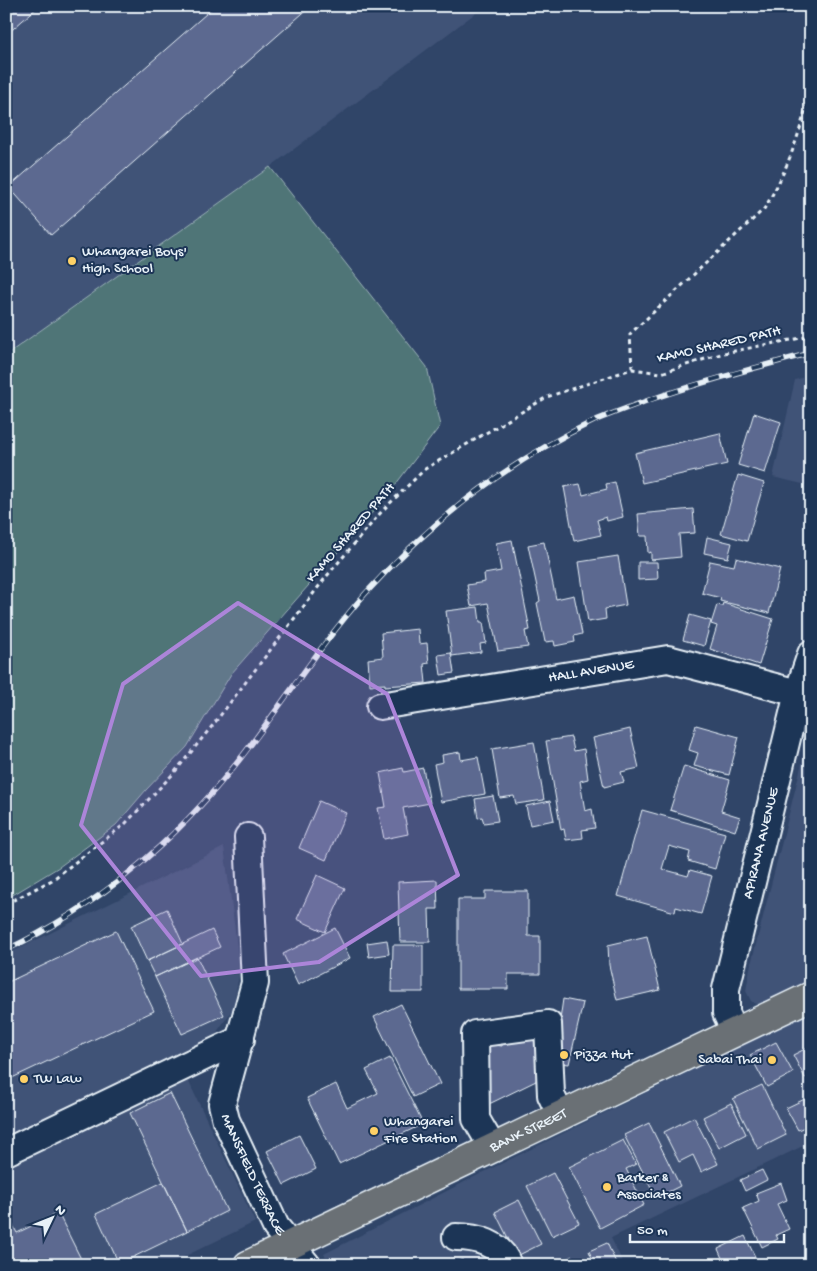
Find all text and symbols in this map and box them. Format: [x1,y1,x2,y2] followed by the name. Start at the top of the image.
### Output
[82,243,187,278] place label: Whangarei Boys' High School
[66,255,78,267] marker: Whangarei Boys' High School
[655,322,783,368] street label: KAMO SHARED PATH
[303,479,400,587] street label: KAMO SHARED PATH
[547,656,636,687] street label: HALL AVENUE
[739,785,784,901] street label: APIRANA AVENUE
[573,1046,634,1064] place label: Pizza Hut
[558,1049,570,1061] marker: Pizza Hut
[698,1051,762,1069] place label: Sabai Thai
[766,1054,778,1066] marker: Sabai Thai
[33,1070,82,1088] place label: TW Law
[18,1073,30,1085] marker: TW Law
[486,1104,571,1157] street label: BANK STREET
[216,1113,289,1240] street label: MANSFIELD TERRACE
[383,1113,457,1148] place label: Whangarei Fire Station
[368,1125,380,1137] marker: Whangarei Fire Station
[616,1169,681,1204] place label: Barker & Associates
[601,1181,613,1193] marker: Barker & Associates
[28,1194,78,1244] north arrow
[50,1202,69,1220] text: N
[630,1211,783,1243] scale bar
[637,1222,668,1240] text: 50 m

